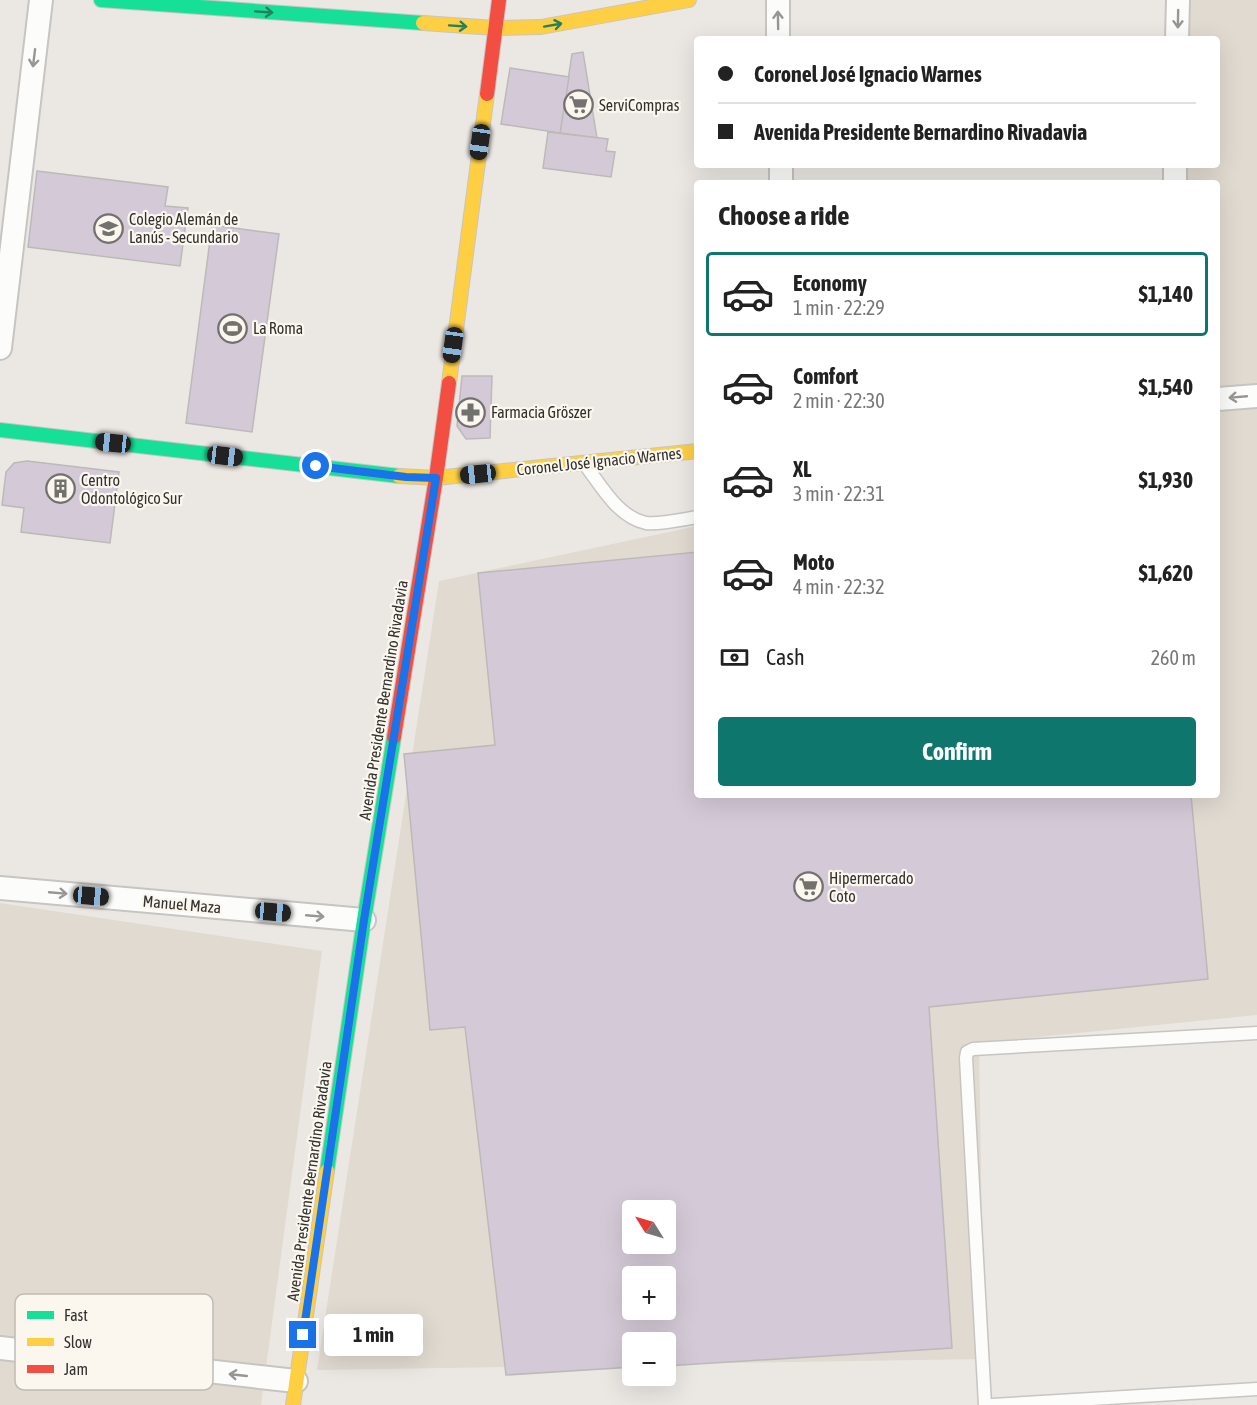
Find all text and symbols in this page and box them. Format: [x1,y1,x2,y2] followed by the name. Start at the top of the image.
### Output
[253,6,273,17] one-way arrow
[1172,9,1183,29] one-way arrow
[772,10,784,30] one-way arrow
[543,19,562,30] one-way arrow
[448,20,468,31] one-way arrow
[28,48,39,68] one-way arrow
[754,61,982,87] text: Coronel José Ignacio Warnes
[562,89,594,121] supermarket icon: ServiCompras
[599,96,680,115] place label: ServiCompras
[754,119,1087,145] text: Avenida Presidente Bernardino Rivadavia
[469,123,491,161] car
[718,200,850,231] text: Choose a ride
[129,210,238,246] place label: Colegio Alemán de Lanús - Secundario
[92,212,124,244] school or university icon: Colegio Alemán de Lanús - Secundario
[721,267,775,321] icon: car
[793,270,867,296] text: Economy
[1138,281,1193,307] text: $1,140
[793,296,885,319] text: 1 min · 22:29
[216,312,248,344] sports icon: La Roma
[253,319,303,337] place label: La Roma
[442,326,464,364] car
[721,360,775,414] icon: car
[793,363,858,389] text: Comfort
[1138,374,1193,400] text: $1,540
[793,389,885,412] text: 2 min · 22:30
[1228,392,1248,403] one-way arrow
[454,396,486,428] pharmacy icon: Farmacia Gröszer
[491,403,592,421] place label: Farmacia Gröszer
[94,432,132,454] car
[516,443,683,480] street label: Coronel José Ignacio Warnes
[206,445,244,467] car
[302,452,329,479] route start
[721,453,775,507] icon: car
[793,456,811,482] text: XL
[459,463,497,485] car
[1138,467,1193,493] text: $1,930
[81,471,182,508] place label: Centro Odontológico Sur
[44,473,76,505] building icon: Centro Odontológico Sur
[793,482,885,505] text: 3 min · 22:31
[721,546,775,600] icon: car
[793,549,835,575] text: Moto
[1138,560,1193,586] text: $1,620
[793,575,885,598] text: 4 min · 22:32
[355,579,411,821] street label: Avenida Presidente Bernardino Rivadavia
[718,641,751,674] icon: cash
[766,644,805,670] text: Cash
[1151,646,1196,669] text: 260 m
[718,717,1196,786] button: Confirm
[829,869,914,905] place label: Hipermercado Coto
[792,871,824,903] supermarket icon: Hipermercado Coto
[72,885,110,907] car
[48,888,68,899] one-way arrow
[142,892,222,916] street label: Manuel Maza
[254,901,292,923] car
[305,911,325,922] one-way arrow
[283,1060,335,1302] street label: Avenida Presidente Bernardino Rivadavia
[622,1200,676,1254] north arrow
[622,1200,676,1386] map controls
[622,1266,676,1320] button: +
[15,1294,213,1390] legend
[64,1306,88,1324] text: Fast
[324,1314,423,1356] callout: 1 min
[289,1321,316,1348] route end
[353,1323,394,1346] text: 1 min
[622,1332,676,1386] button: −
[64,1333,92,1351] text: Slow
[64,1360,88,1378] text: Jam
[228,1369,248,1380] one-way arrow

